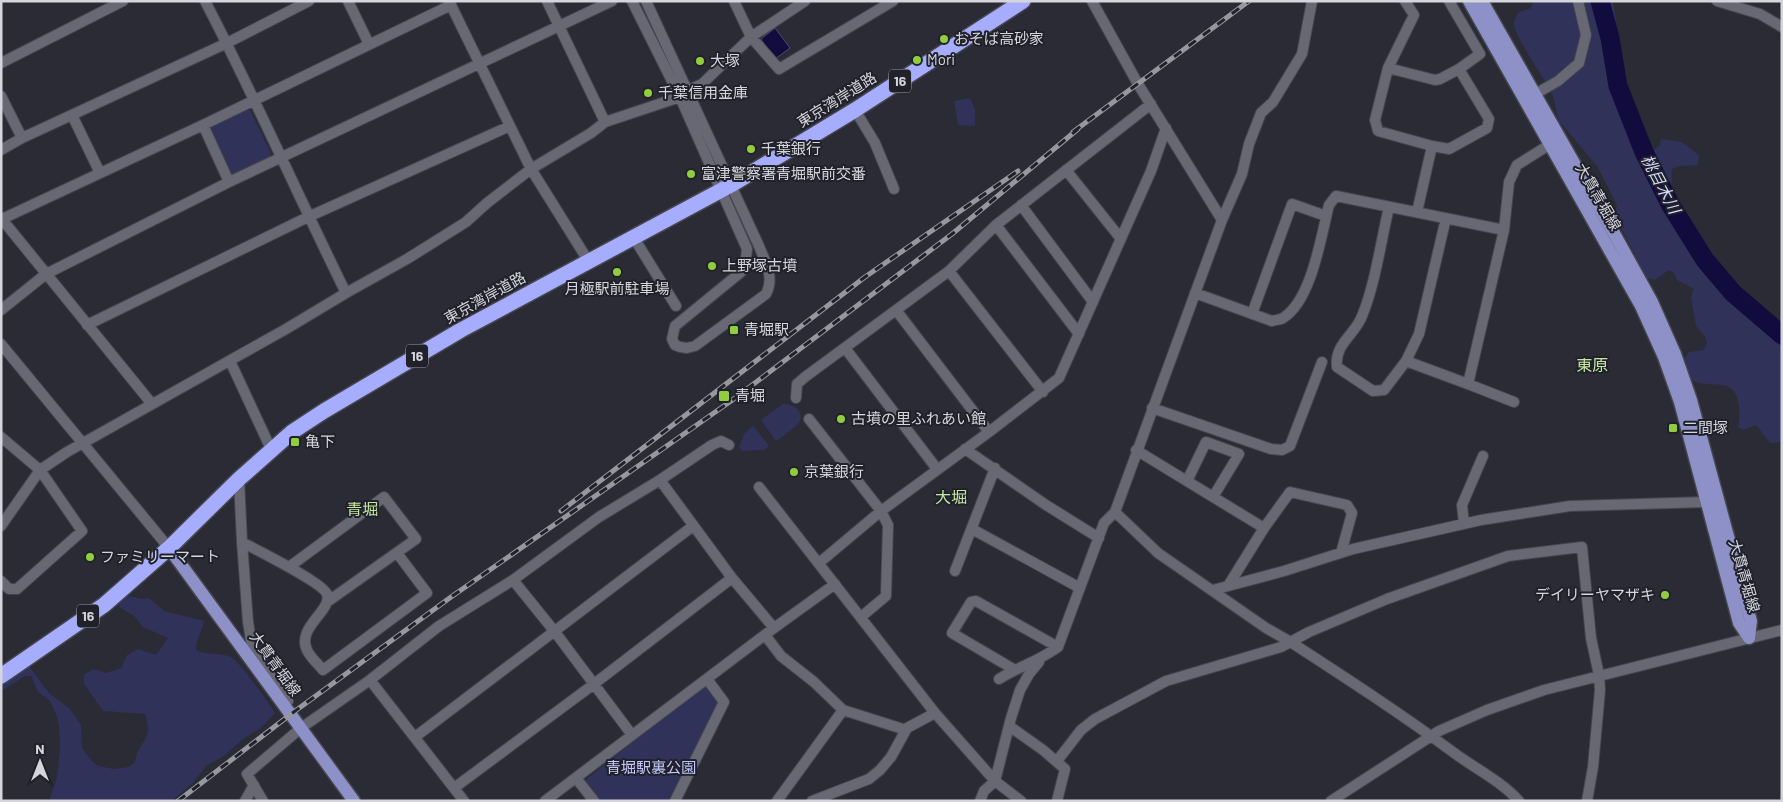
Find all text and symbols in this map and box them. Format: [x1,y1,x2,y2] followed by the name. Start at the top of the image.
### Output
[954,29,1044,47] place label: おそば高砂家
[938,33,950,45] marker: おそば高砂家
[927,50,955,68] place label: Mori
[710,51,740,69] place label: 大塚
[911,54,923,66] marker: Mori
[694,55,706,67] marker: 大塚
[794,68,879,131] street label: 東京湾岸道路
[889,70,911,92] road number: 16
[658,83,748,101] place label: 千葉信用金庫
[642,87,654,99] marker: 千葉信用金庫
[761,139,821,157] place label: 千葉銀行
[745,143,757,155] marker: 千葉銀行
[1638,151,1686,218] water label: 桃目木川
[1572,160,1625,233] street label: 大貫青堀線
[701,164,866,182] place label: 富津警察署青堀駅前交番
[685,168,697,180] marker: 富津警察署青堀駅前交番
[722,256,797,274] place label: 上野塚古墳
[706,260,718,272] marker: 上野塚古墳
[611,266,623,278] marker: 月極駅前駐車場
[441,267,528,327] street label: 東京湾岸道路
[564,279,670,297] place label: 月極駅前駐車場
[744,320,789,338] place label: 青堀駅
[728,324,740,336] marker: 青堀駅
[406,344,428,368] road number: 16
[1576,355,1608,374] district label: 東原
[735,386,765,404] place label: 青堀
[717,389,731,403] marker: 青堀
[851,409,986,427] place label: 古墳の里ふれあい館
[835,413,847,425] marker: 古墳の里ふれあい館
[1683,418,1728,436] place label: 二間塚
[1667,422,1679,434] marker: 二間塚
[305,432,335,450] place label: 亀下
[289,436,301,448] marker: 亀下
[804,462,864,480] place label: 京葉銀行
[788,466,800,478] marker: 京葉銀行
[935,487,967,506] district label: 大堀
[346,499,378,518] district label: 青堀
[1726,537,1764,614] street label: 大貫青堀線
[100,547,220,565] place label: ファミリーマート
[84,551,96,563] marker: ファミリーマート
[1535,585,1655,603] place label: デイリーヤマザキ
[1659,589,1671,601] marker: デイリーヤマザキ
[77,604,99,628] road number: 16
[246,628,305,699] street label: 大貫青堀線
[15,737,65,787] north arrow
[35,740,45,757] text: N
[606,758,696,776] park label: 青堀駅裏公園

